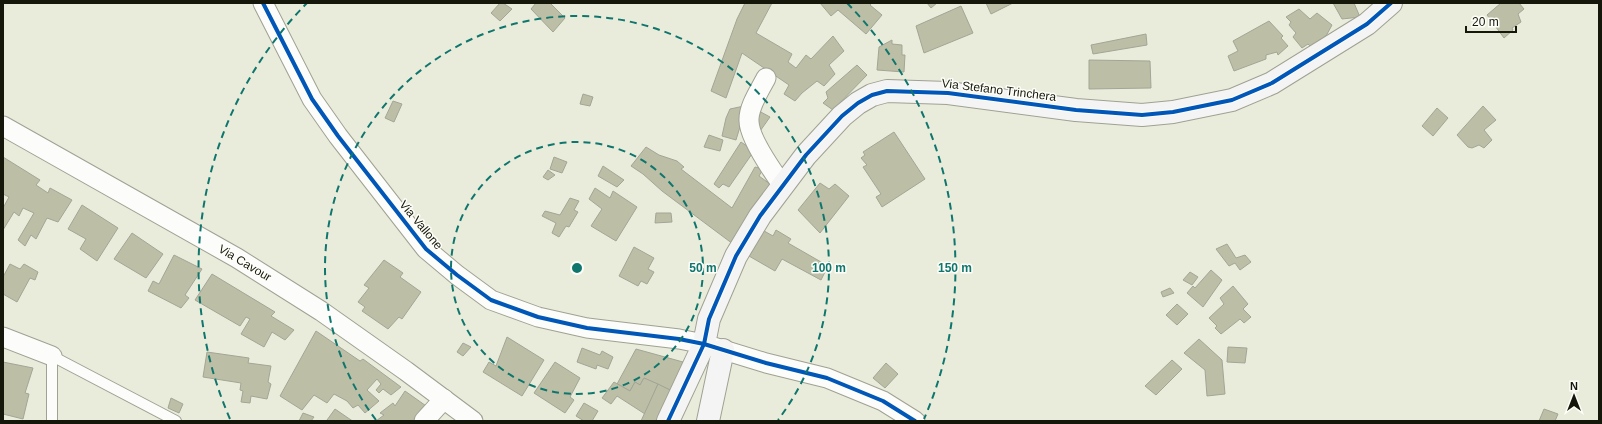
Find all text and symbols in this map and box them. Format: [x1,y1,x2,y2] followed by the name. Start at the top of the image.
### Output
[1466,8,1516,34] scale bar
[1472,15,1499,29] text: 20 m
[941,76,1057,104] street label: Via Stefano Trinchera
[396,198,446,253] street label: Via Vallone
[216,242,274,284] street label: Via Cavour
[570,261,584,275] centre of rings
[689,261,717,275] text: 50 m
[812,261,846,275] text: 100 m
[938,261,972,275] text: 150 m
[1554,376,1594,416] north arrow
[1570,380,1578,392] text: N

